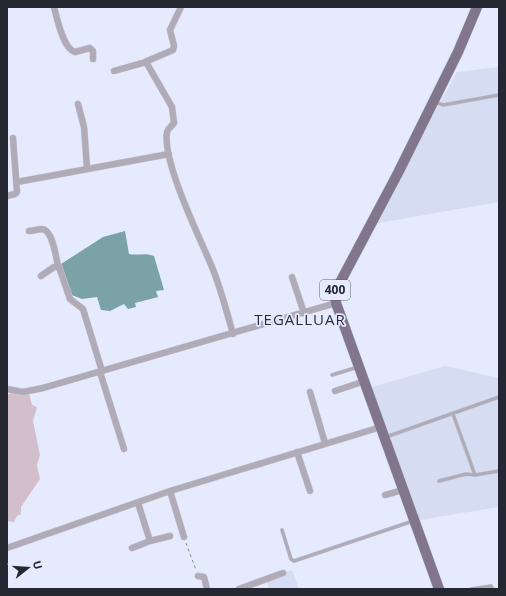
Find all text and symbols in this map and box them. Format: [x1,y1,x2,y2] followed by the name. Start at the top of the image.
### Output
[320,280,350,300] road number: 400
[254,309,346,329] district label: TEGALLUAR
[8,548,48,588] north arrow
[30,559,46,571] text: U

